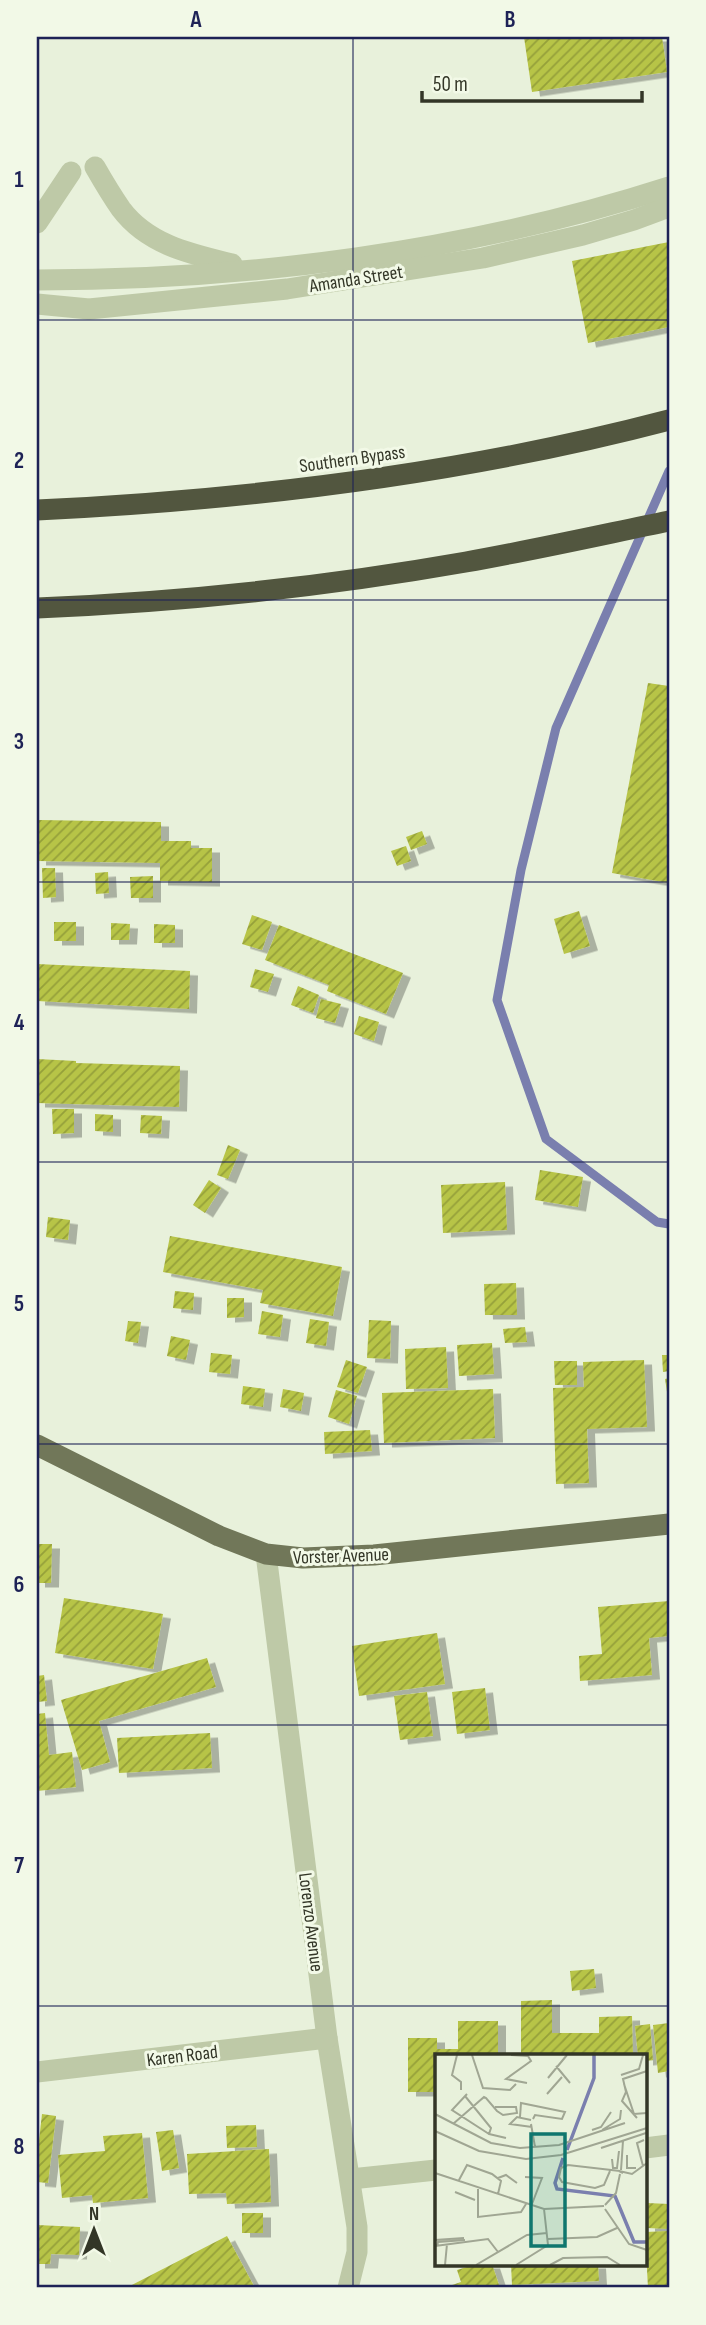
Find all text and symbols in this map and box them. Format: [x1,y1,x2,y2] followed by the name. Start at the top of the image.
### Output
[190,6,203,34] text: A
[505,6,516,34] text: B
[422,60,643,104] scale bar
[433,72,468,97] text: 50 m
[14,166,24,194] text: 1
[307,261,405,298] street label: Amanda Street
[298,441,407,478] street label: Southern Bypass
[14,447,24,475] text: 2
[14,728,24,756] text: 3
[14,1009,25,1037] text: 4
[14,1290,24,1318] text: 5
[293,1543,389,1570] street label: Vorster Avenue
[14,1571,24,1599] text: 6
[14,1852,24,1880] text: 7
[293,1871,328,1973] street label: Lorenzo Avenue
[145,2041,219,2072] street label: Karen Road
[435,2054,646,2266] inset map
[14,2133,25,2161] text: 8
[60,2196,130,2266] north arrow
[89,2203,99,2226] text: N

